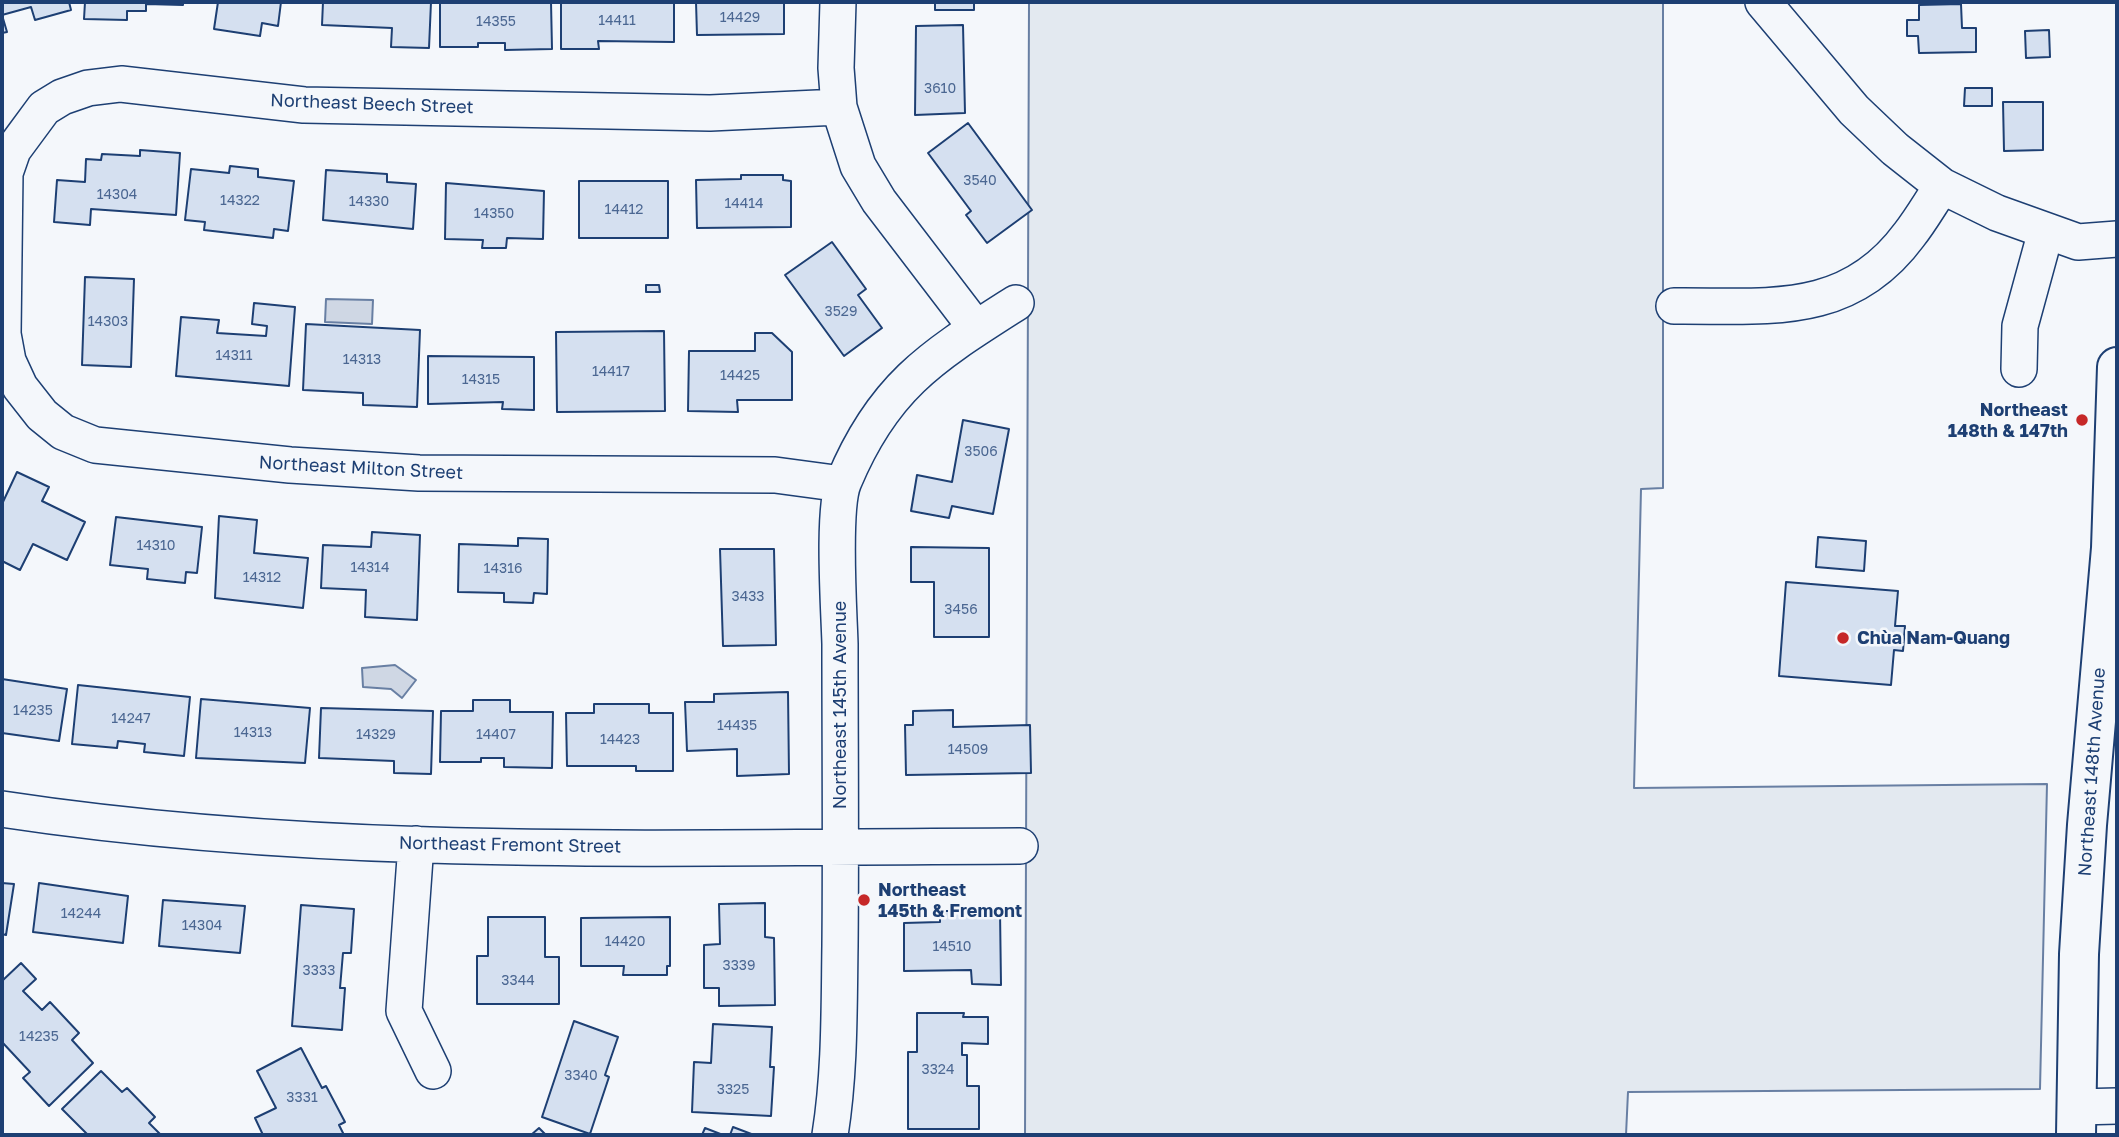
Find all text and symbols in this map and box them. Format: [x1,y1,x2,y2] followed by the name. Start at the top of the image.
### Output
[720,10,760,26] house number: 14429
[598,13,636,29] house number: 14411
[476,14,516,30] house number: 14355
[924,81,956,97] house number: 3610
[270,90,474,118] street label: Northeast Beech Street
[963,173,997,189] house number: 3540
[97,187,137,203] house number: 14304
[220,193,260,209] house number: 14322
[349,194,389,210] house number: 14330
[724,196,764,212] house number: 14414
[605,202,643,218] house number: 14412
[474,206,514,222] house number: 14350
[825,304,857,320] house number: 3529
[88,314,128,330] house number: 14303
[215,348,253,364] house number: 14311
[343,352,381,368] house number: 14313
[592,364,630,380] house number: 14417
[720,368,760,384] house number: 14425
[462,372,500,388] house number: 14315
[1948,399,2068,442] place label: Northeast 148th & 147th
[2074,412,2090,428] marker: Northeast 148th & 147th
[964,444,998,460] house number: 3506
[258,452,464,484] street label: Northeast Milton Street
[137,538,175,554] house number: 14310
[351,560,389,576] house number: 14314
[484,561,522,577] house number: 14316
[243,570,281,586] house number: 14312
[731,589,765,605] house number: 3433
[829,601,851,809] street label: Northeast 145th Avenue
[944,602,978,618] house number: 3456
[1857,627,2010,649] place label: Chùa Nam-Quang
[1835,630,1851,646] marker: Chùa Nam-Quang
[2074,667,2110,877] street label: Northeast 148th Avenue
[13,703,53,719] house number: 14235
[111,711,151,727] house number: 14247
[717,718,757,734] house number: 14435
[234,725,272,741] house number: 14313
[356,727,396,743] house number: 14329
[476,727,516,743] house number: 14407
[600,732,640,748] house number: 14423
[948,742,988,758] house number: 14509
[399,832,621,858] street label: Northeast Fremont Street
[878,879,1022,922] place label: Northeast 145th & Fremont
[856,892,872,908] marker: Northeast 145th & Fremont
[61,906,101,922] house number: 14244
[182,918,222,934] house number: 14304
[605,934,645,950] house number: 14420
[933,939,971,955] house number: 14510
[722,958,756,974] house number: 3339
[303,963,335,979] house number: 3333
[501,973,535,989] house number: 3344
[19,1029,59,1045] house number: 14235
[921,1062,955,1078] house number: 3324
[564,1068,598,1084] house number: 3340
[717,1082,749,1098] house number: 3325
[286,1090,318,1106] house number: 3331

